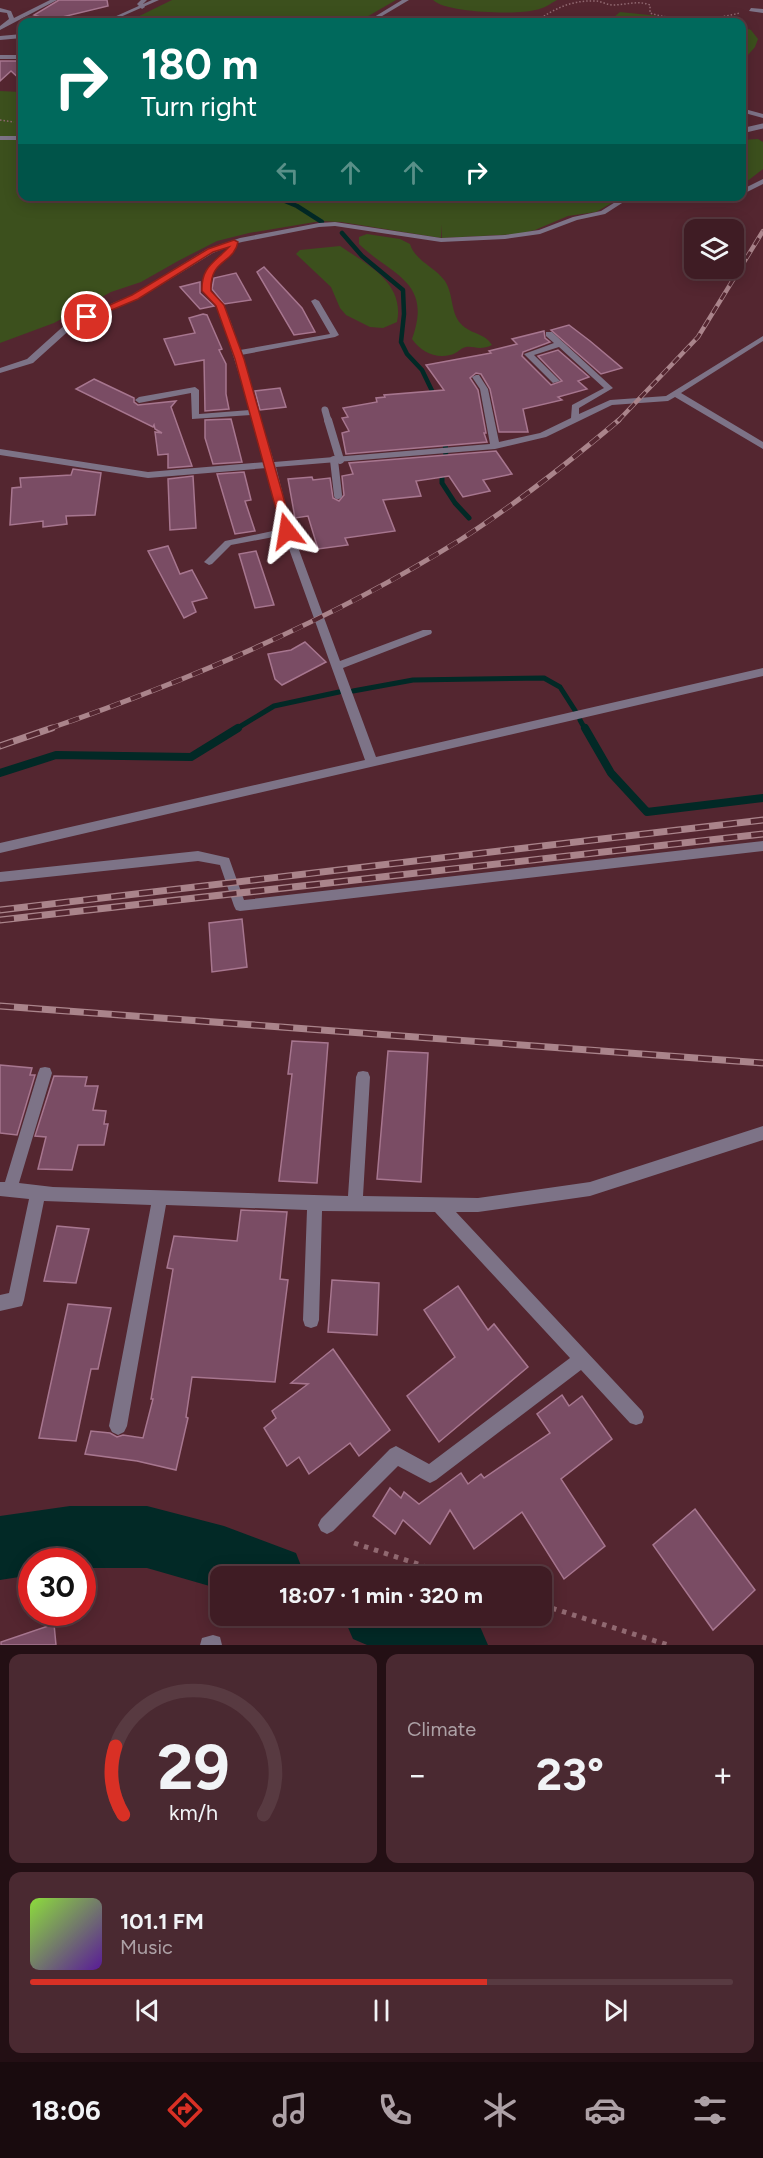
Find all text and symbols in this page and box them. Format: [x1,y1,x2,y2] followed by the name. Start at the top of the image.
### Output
[141,39,258,90] text: 180 m
[42,42,120,120] icon: right
[141,90,257,123] text: Turn right
[271,156,304,189] icon: left
[334,156,367,189] icon: ahead
[397,156,430,189] icon: ahead
[460,156,493,189] icon: right
[684,219,744,279] map controls
[684,219,744,279] button: layers
[61,291,112,342] pin
[70,300,103,333] icon: arrive
[255,499,319,563] position arrow
[18,1548,96,1626] speed limit sign: 30
[279,1582,483,1609] text: 18:07 · 1 min · 320 m
[407,1717,476,1741] text: Climate
[157,1730,229,1805] text: 29
[536,1747,604,1801] text: 23°
[407,1755,428,1794] text: −
[712,1755,733,1794] text: +
[169,1801,217,1826] text: km/h
[120,1908,204,1935] text: 101.1 FM
[120,1935,173,1959] text: Music
[131,1994,164,2027] icon: previous
[365,1994,398,2027] icon: pause
[599,1994,632,2027] icon: next
[164,2089,206,2131] icon: directions
[269,2089,311,2131] icon: music
[374,2089,416,2131] icon: phone
[479,2089,521,2131] icon: climate
[584,2089,626,2131] icon: car
[689,2089,731,2131] icon: filters
[32,2094,101,2127] text: 18:06

